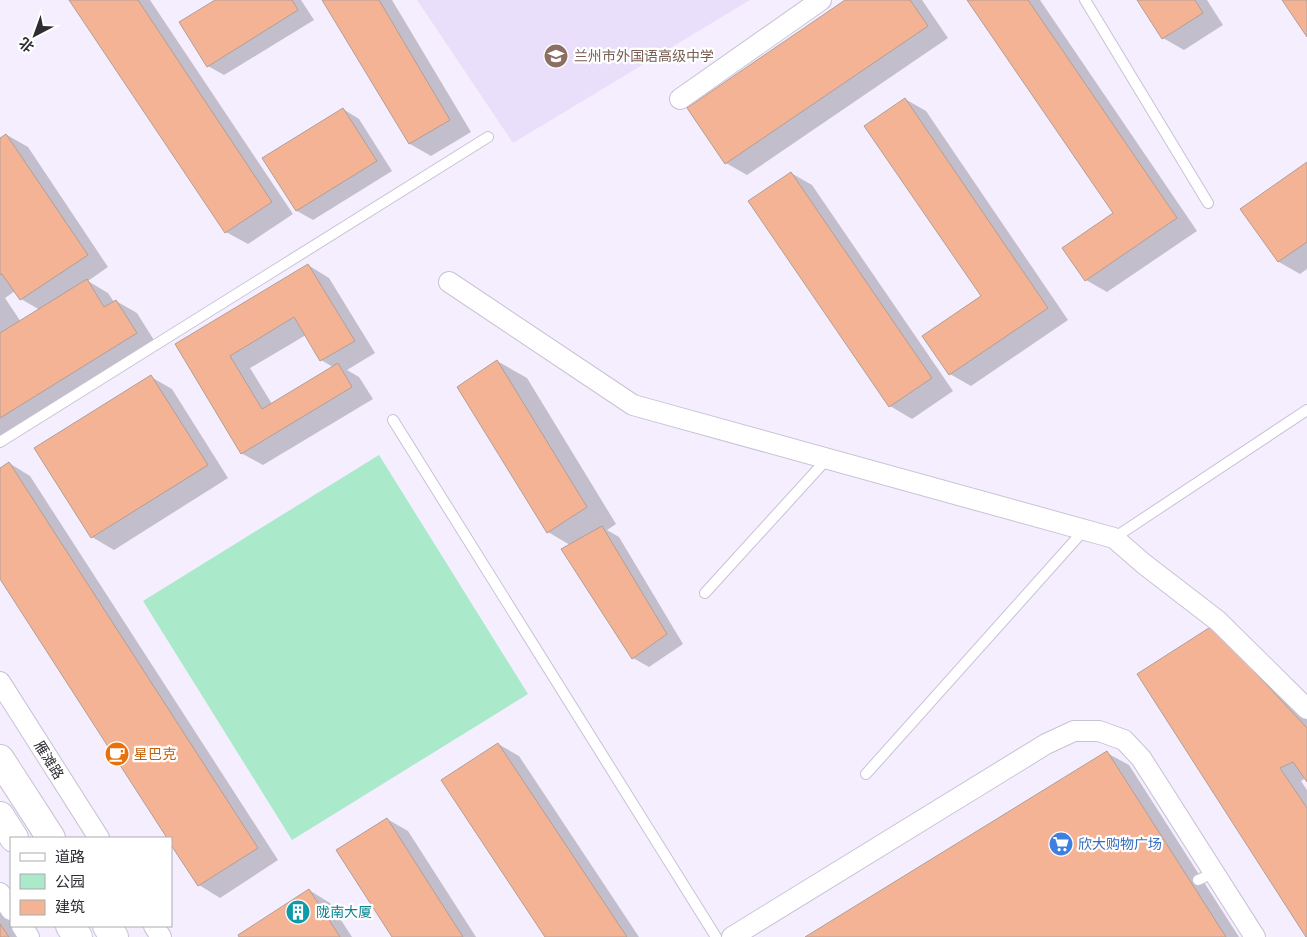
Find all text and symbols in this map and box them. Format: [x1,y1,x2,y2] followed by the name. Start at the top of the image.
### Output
[10,10,60,60] north arrow
[15,34,37,56] text: 北
[543,43,569,69] school or university icon: 兰州市外国语高级中学
[574,47,714,64] place label: 兰州市外国语高级中学
[31,737,68,782] street label: 雁滩路
[104,741,130,767] cafe icon: 星巴克
[134,745,176,762] place label: 星巴克
[1048,831,1074,857] supermarket icon: 欣大购物广场
[1078,835,1162,852] place label: 欣大购物广场
[10,837,172,927] legend
[55,847,85,865] text: 道路
[55,872,85,890] text: 公园
[55,897,85,915] text: 建筑
[285,899,311,925] building icon: 陇南大厦
[316,903,372,920] place label: 陇南大厦

